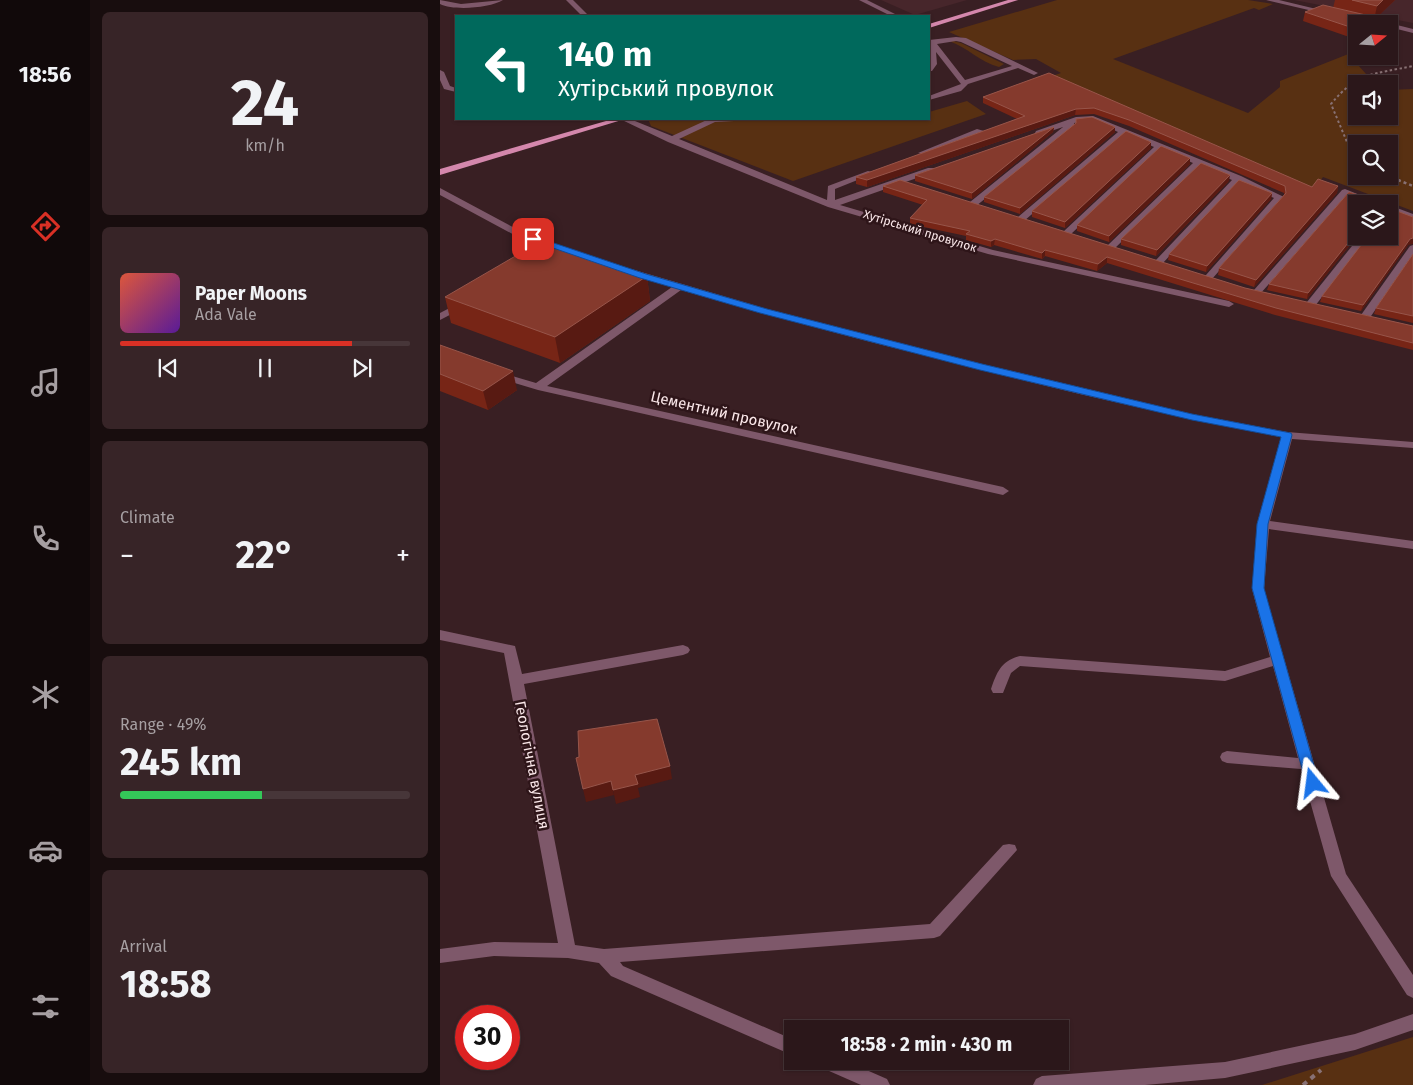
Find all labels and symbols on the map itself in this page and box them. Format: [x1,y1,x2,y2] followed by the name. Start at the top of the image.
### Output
[1348,15,1398,65] north arrow
[862,207,979,255] street label: Хутірський провулок
[512,218,554,260] pin
[649,387,799,439] street label: Цементний провулок
[511,699,553,831] street label: Геологічна вулиця
[1286,756,1338,808] position arrow
[455,1005,520,1070] speed limit sign: 30

